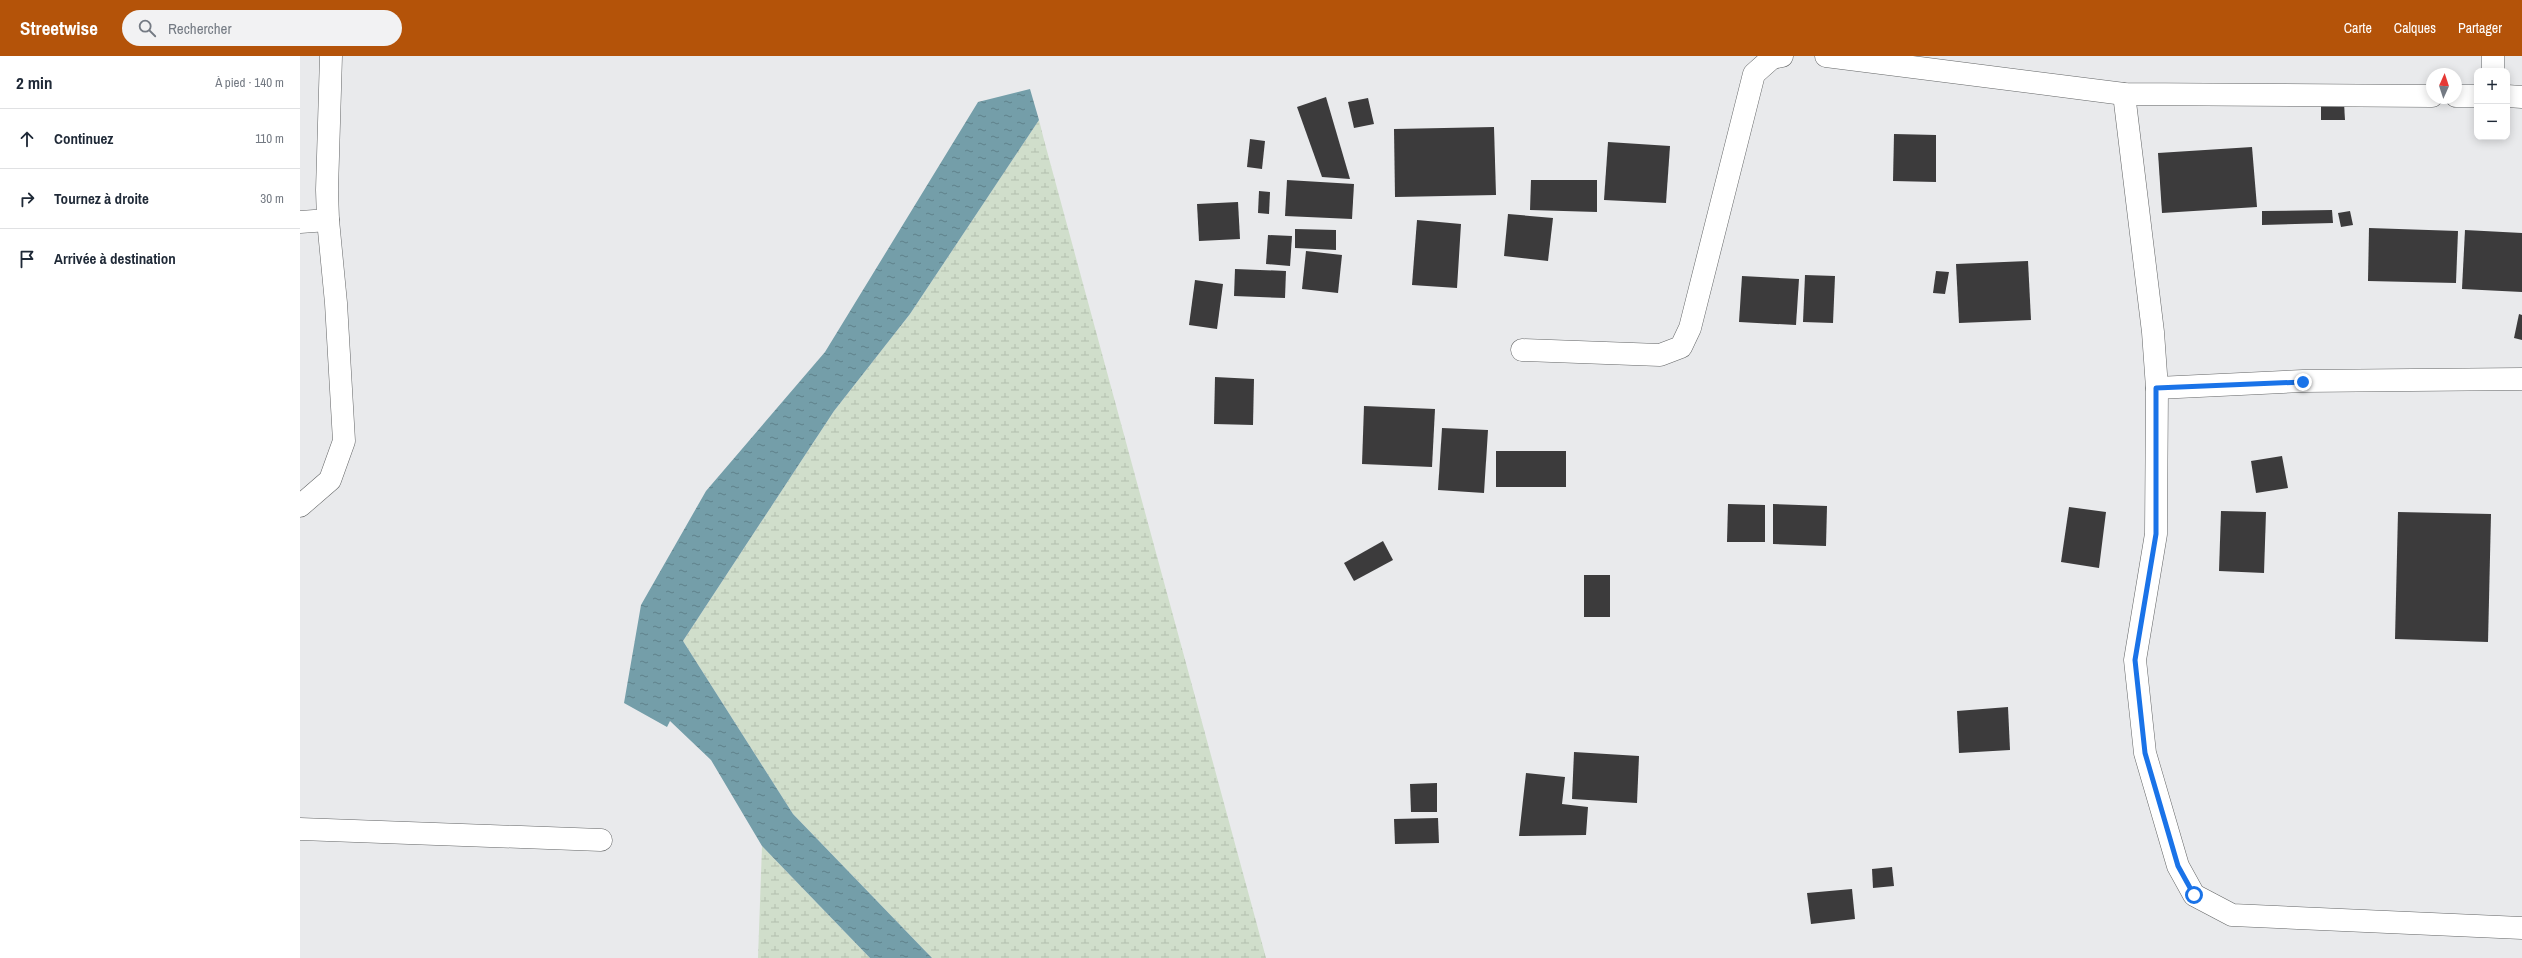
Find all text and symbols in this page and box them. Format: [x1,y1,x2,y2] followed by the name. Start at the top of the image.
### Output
[122,10,402,46] search box
[20,15,98,41] text: Streetwise
[136,17,158,39] icon: search
[168,18,232,39] text: Rechercher
[2344,19,2372,37] text: Carte
[2394,19,2436,37] text: Calques
[2458,19,2502,37] text: Partager
[2426,68,2462,104] north arrow
[2474,68,2510,140] map controls
[2474,68,2510,104] button: +
[16,71,52,94] text: 2 min
[215,74,284,91] text: À pied · 140 m
[2474,104,2510,140] button: −
[16,128,38,150] icon: ahead
[54,128,113,149] text: Continuez
[255,130,284,147] text: 110 m
[16,188,38,210] icon: right
[54,188,149,209] text: Tournez à droite
[260,190,284,207] text: 30 m
[16,248,38,270] icon: arrive
[54,248,176,269] text: Arrivée à destination
[2294,373,2312,391] route end
[2185,886,2203,904] route start

